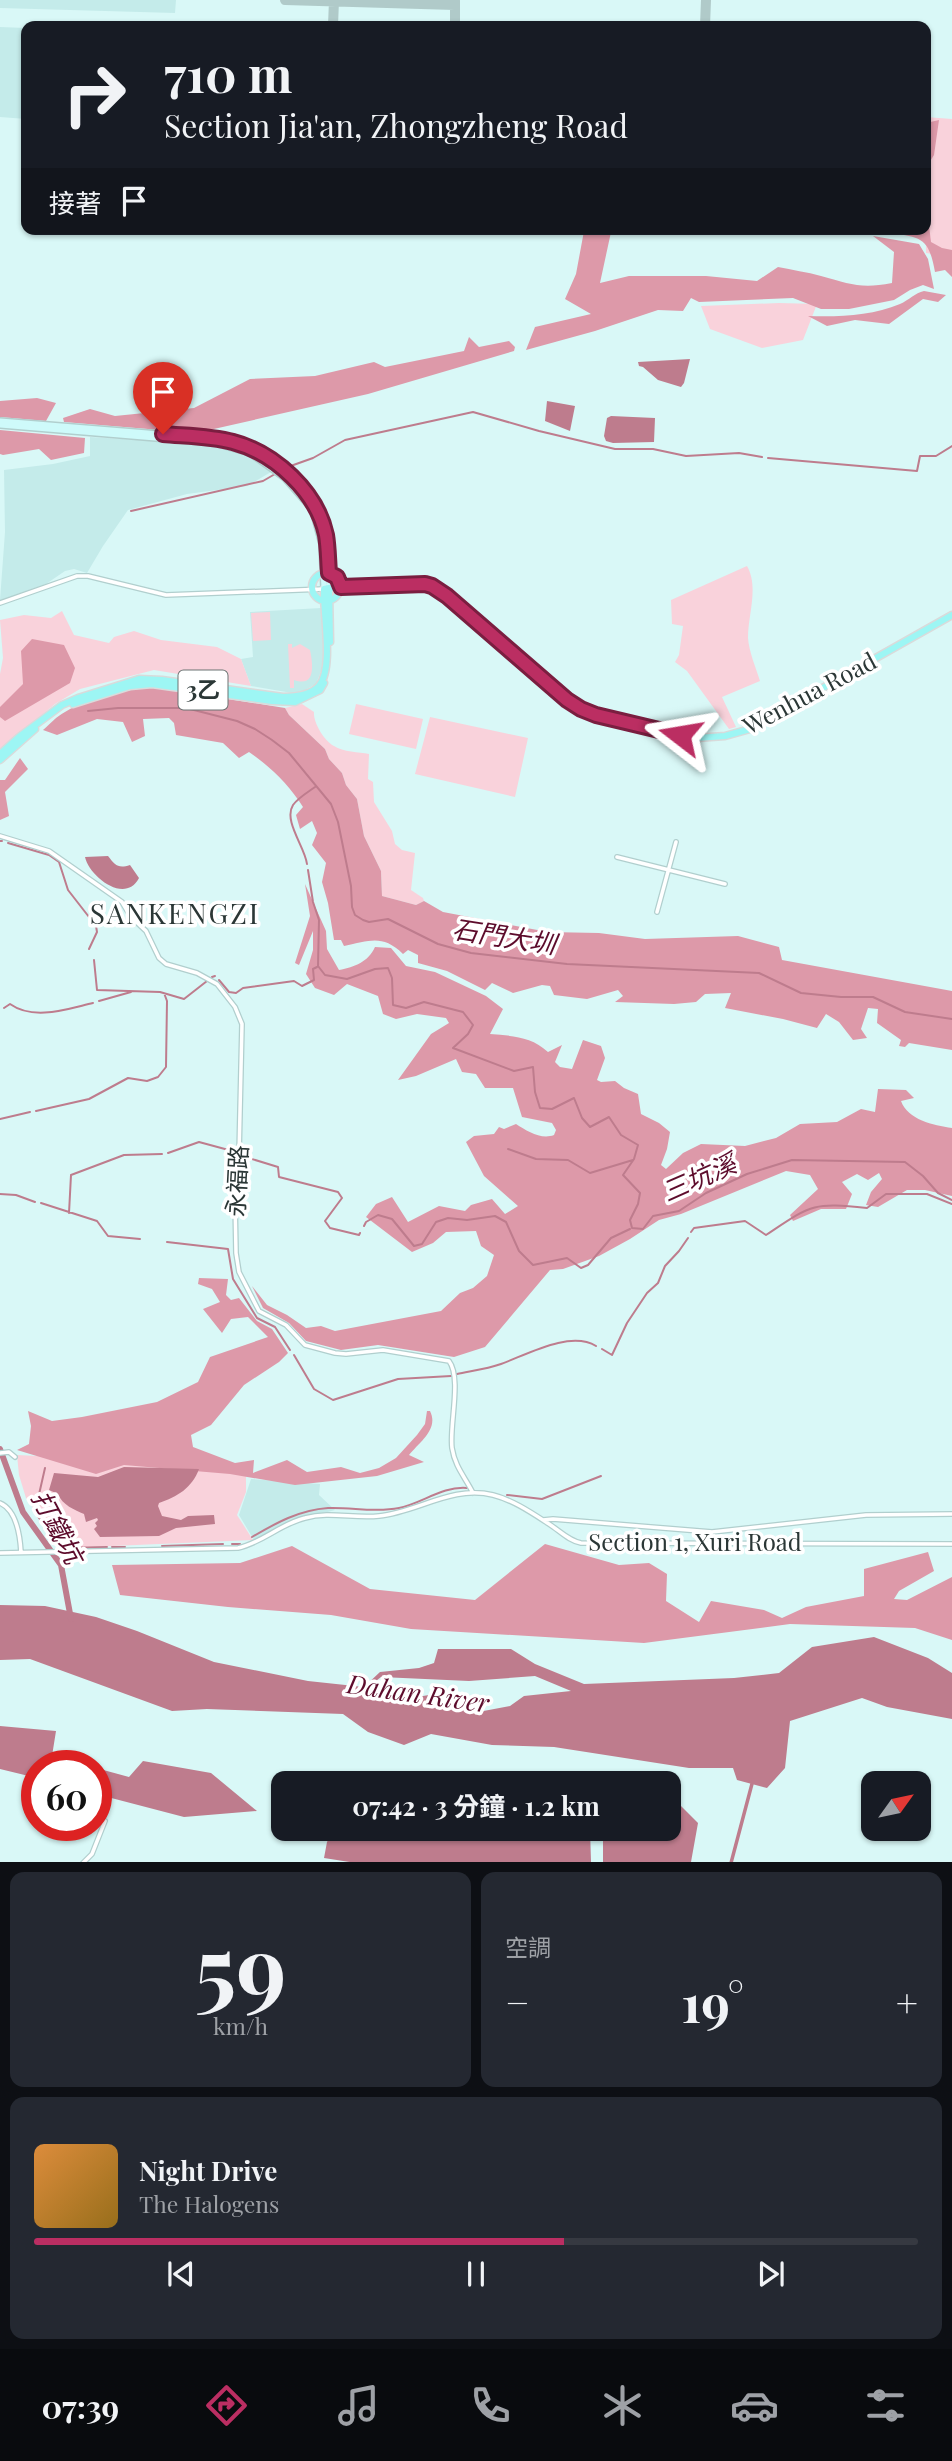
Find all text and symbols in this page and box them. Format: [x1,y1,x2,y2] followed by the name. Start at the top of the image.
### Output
[164,40,292,105] text: 710 m
[49,49,140,140] icon: right
[164,103,628,146] text: Section Jia'an, Zhongzheng Road
[115,182,153,220] icon: arrive
[49,185,101,220] text: 接著
[133,362,193,434] pin
[144,373,182,411] icon: arrive
[736,644,881,741] street label: Wenhua Road
[178,670,228,710] road number: 3乙
[643,698,717,772] position arrow
[90,894,260,931] district label: SANKENGZI
[450,910,562,962] water label: 石門大圳
[656,1143,745,1208] water label: 三坑溪
[218,1144,254,1218] street label: 永福路
[25,1484,94,1572] water label: 打鐵坑
[588,1525,802,1557] street label: Section 1, Xuri Road
[344,1665,492,1720] water label: Dahan River
[21,1750,112,1841] speed limit sign: 60
[861,1771,931,1841] north arrow
[861,1771,931,1841] map controls
[352,1788,600,1823] text: 07:42 · 3 分鐘 · 1.2 km
[194,1904,287,2025] text: 59
[505,1931,551,1962] text: 空調
[681,1967,744,2036] text: 19°
[505,1976,530,2027] text: −
[896,1976,918,2027] text: +
[213,2010,268,2041] text: km/h
[139,2153,277,2188] text: Night Drive
[139,2188,279,2219] text: The Halogens
[162,2255,200,2293] icon: previous
[457,2255,495,2293] icon: pause
[752,2255,790,2293] icon: next
[202,2381,251,2430] icon: directions
[334,2381,383,2430] icon: music
[466,2381,515,2430] icon: phone
[598,2381,647,2430] icon: climate
[730,2381,779,2430] icon: car
[861,2381,910,2430] icon: filters
[41,2384,119,2427] text: 07:39

